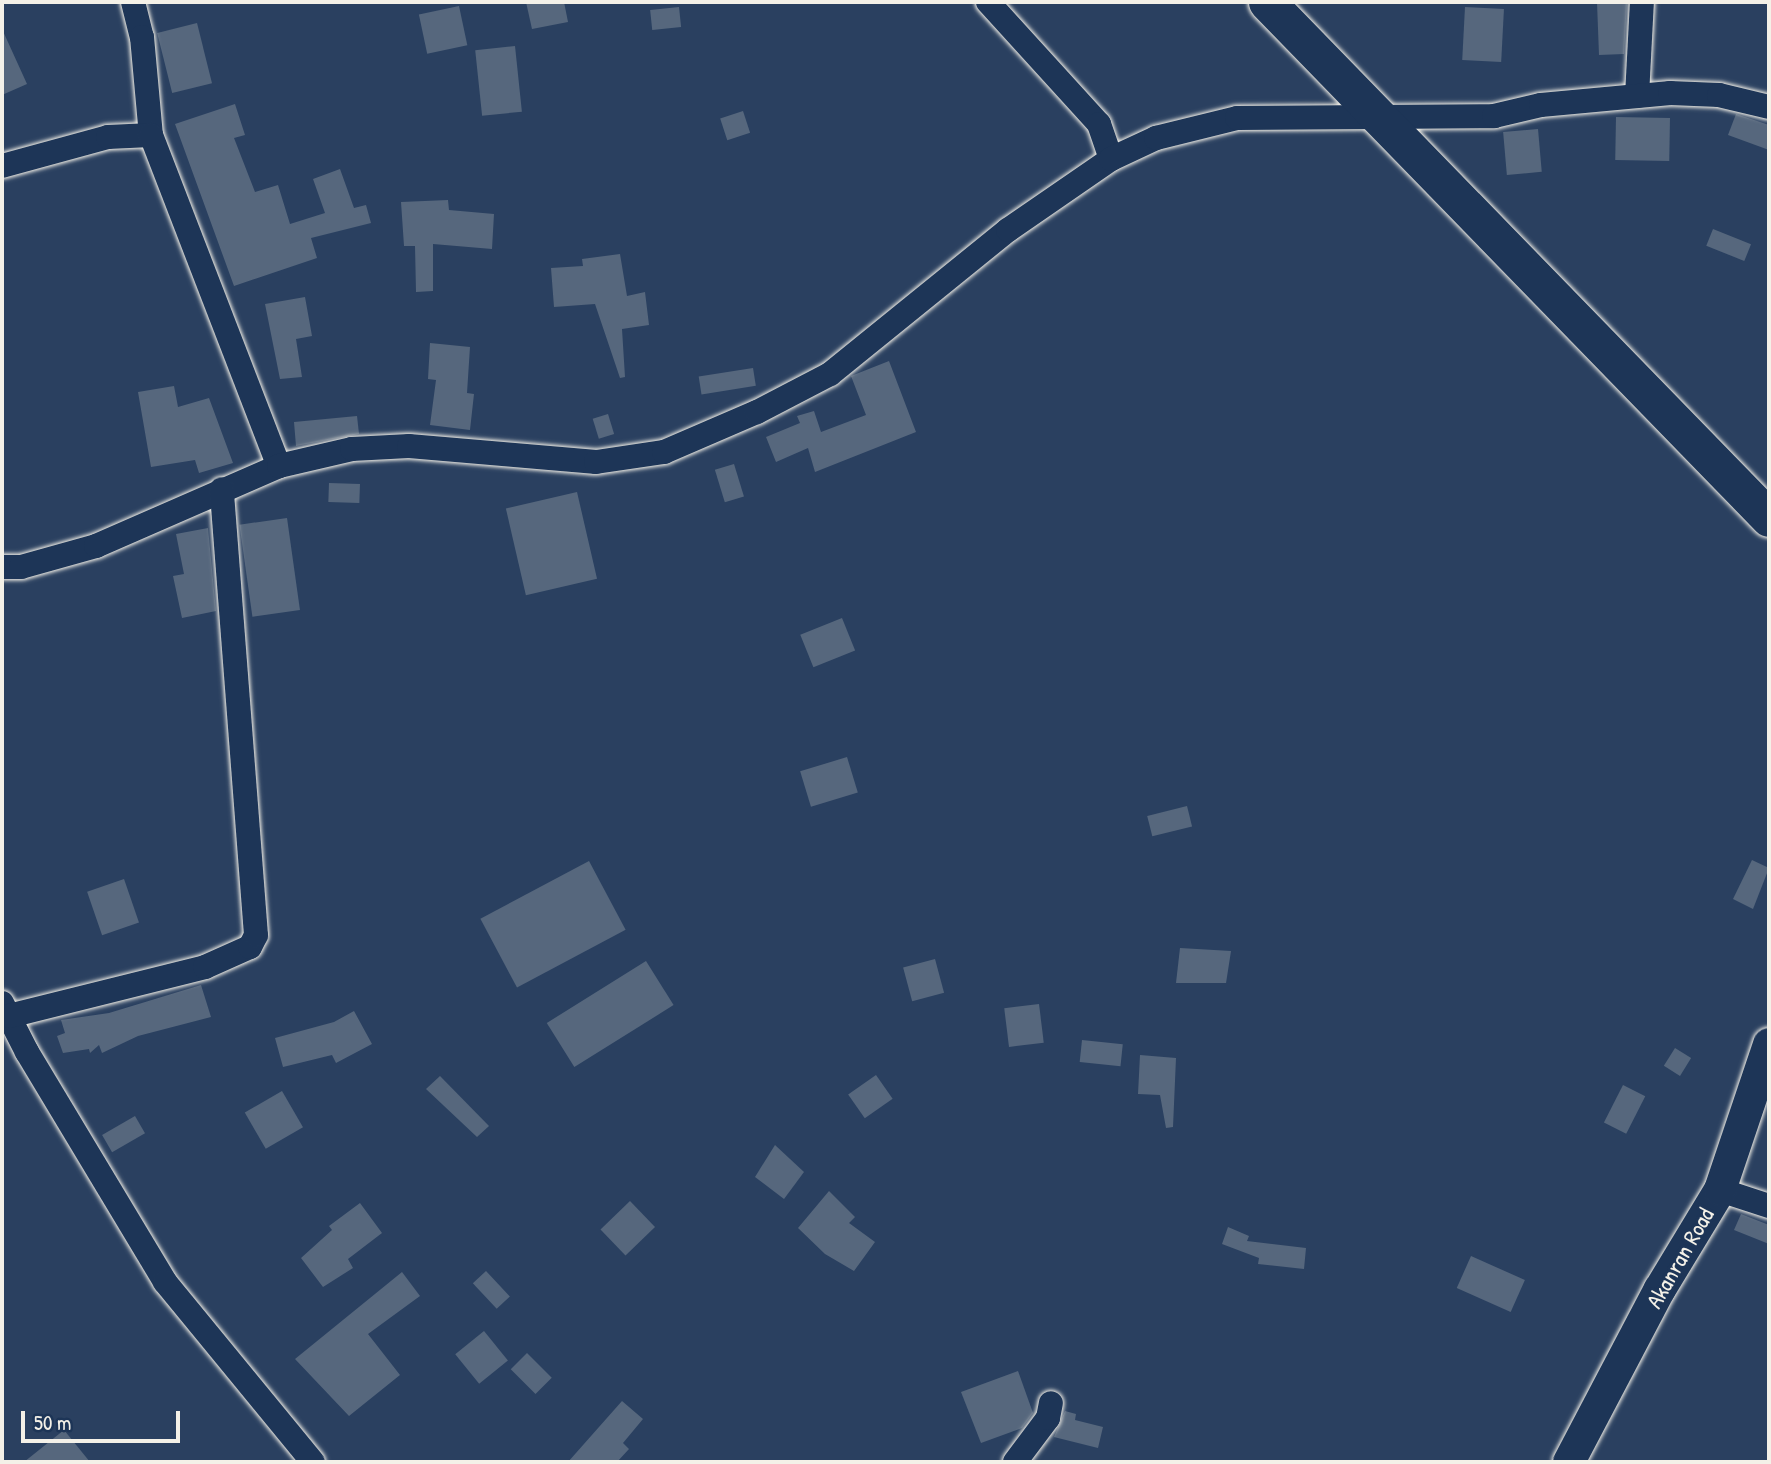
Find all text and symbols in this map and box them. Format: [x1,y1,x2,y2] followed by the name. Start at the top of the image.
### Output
[1640,1203,1720,1313] street label: Akanran Road
[24,1398,184,1442] scale bar
[34,1408,71,1437] text: 50 m

